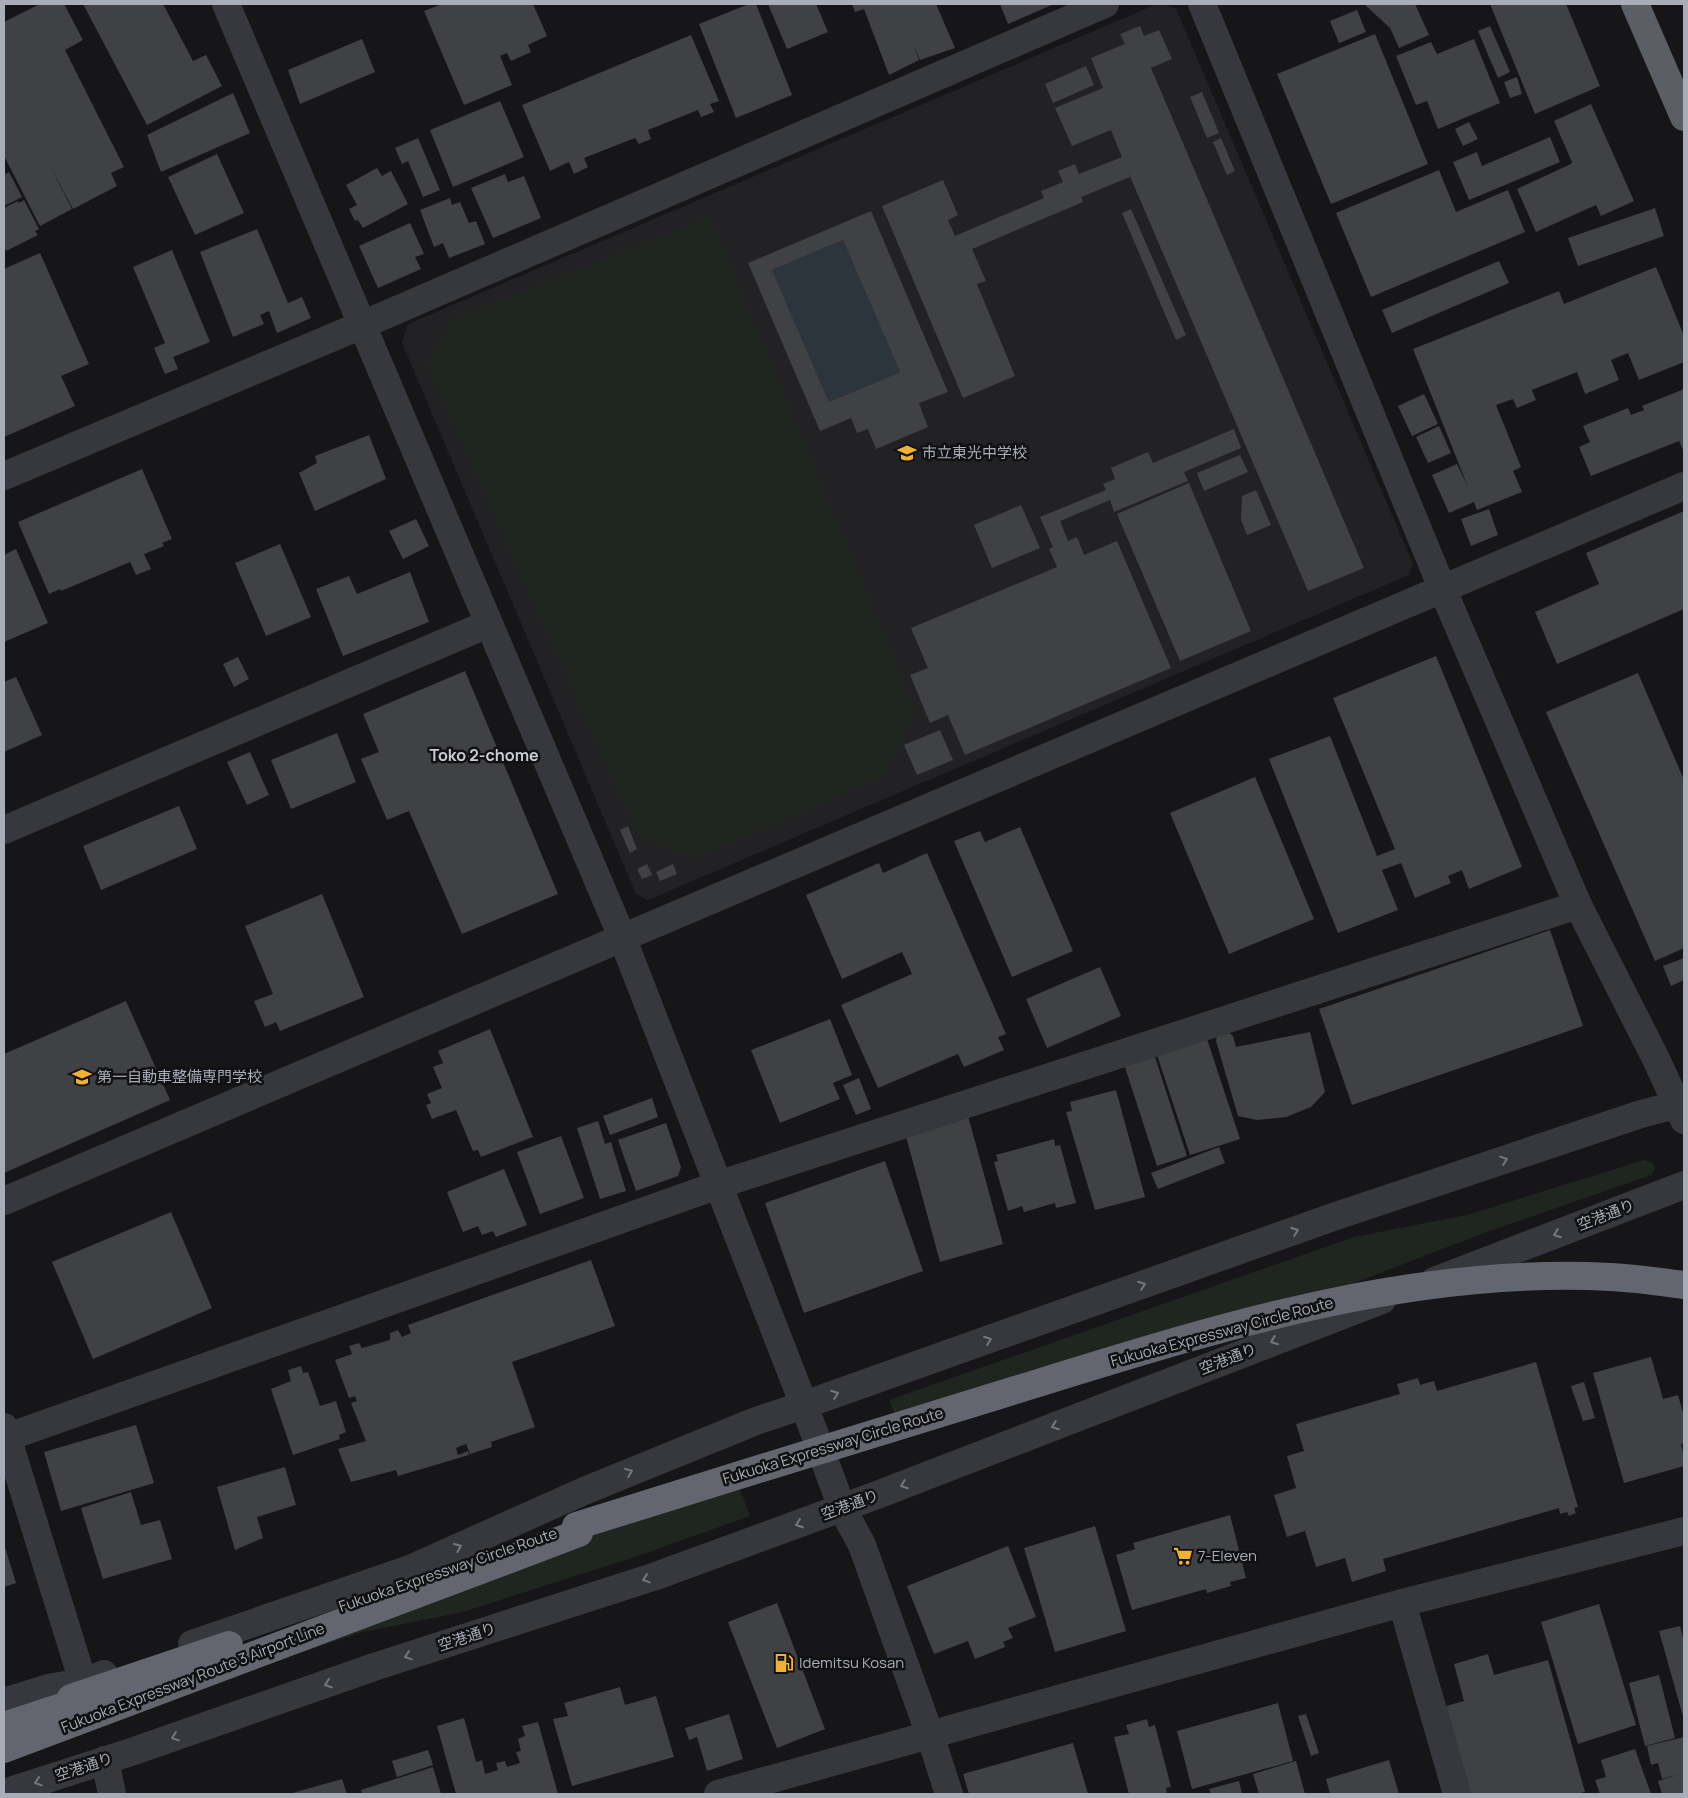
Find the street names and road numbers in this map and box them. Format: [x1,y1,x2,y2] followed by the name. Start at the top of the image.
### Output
[1574,1194,1638,1235] street label: 空港通り
[1108,1292,1336,1371] street label: Fukuoka Expressway Circle Route
[1196,1338,1260,1379] street label: 空港通り
[720,1402,946,1489] street label: Fukuoka Expressway Circle Route
[818,1484,882,1525] street label: 空港通り
[336,1522,560,1617] street label: Fukuoka Expressway Circle Route
[58,1617,328,1738] street label: Fukuoka Expressway Route 3 Airport Line
[435,1617,499,1656] street label: 空港通り
[52,1747,116,1786] street label: 空港通り

